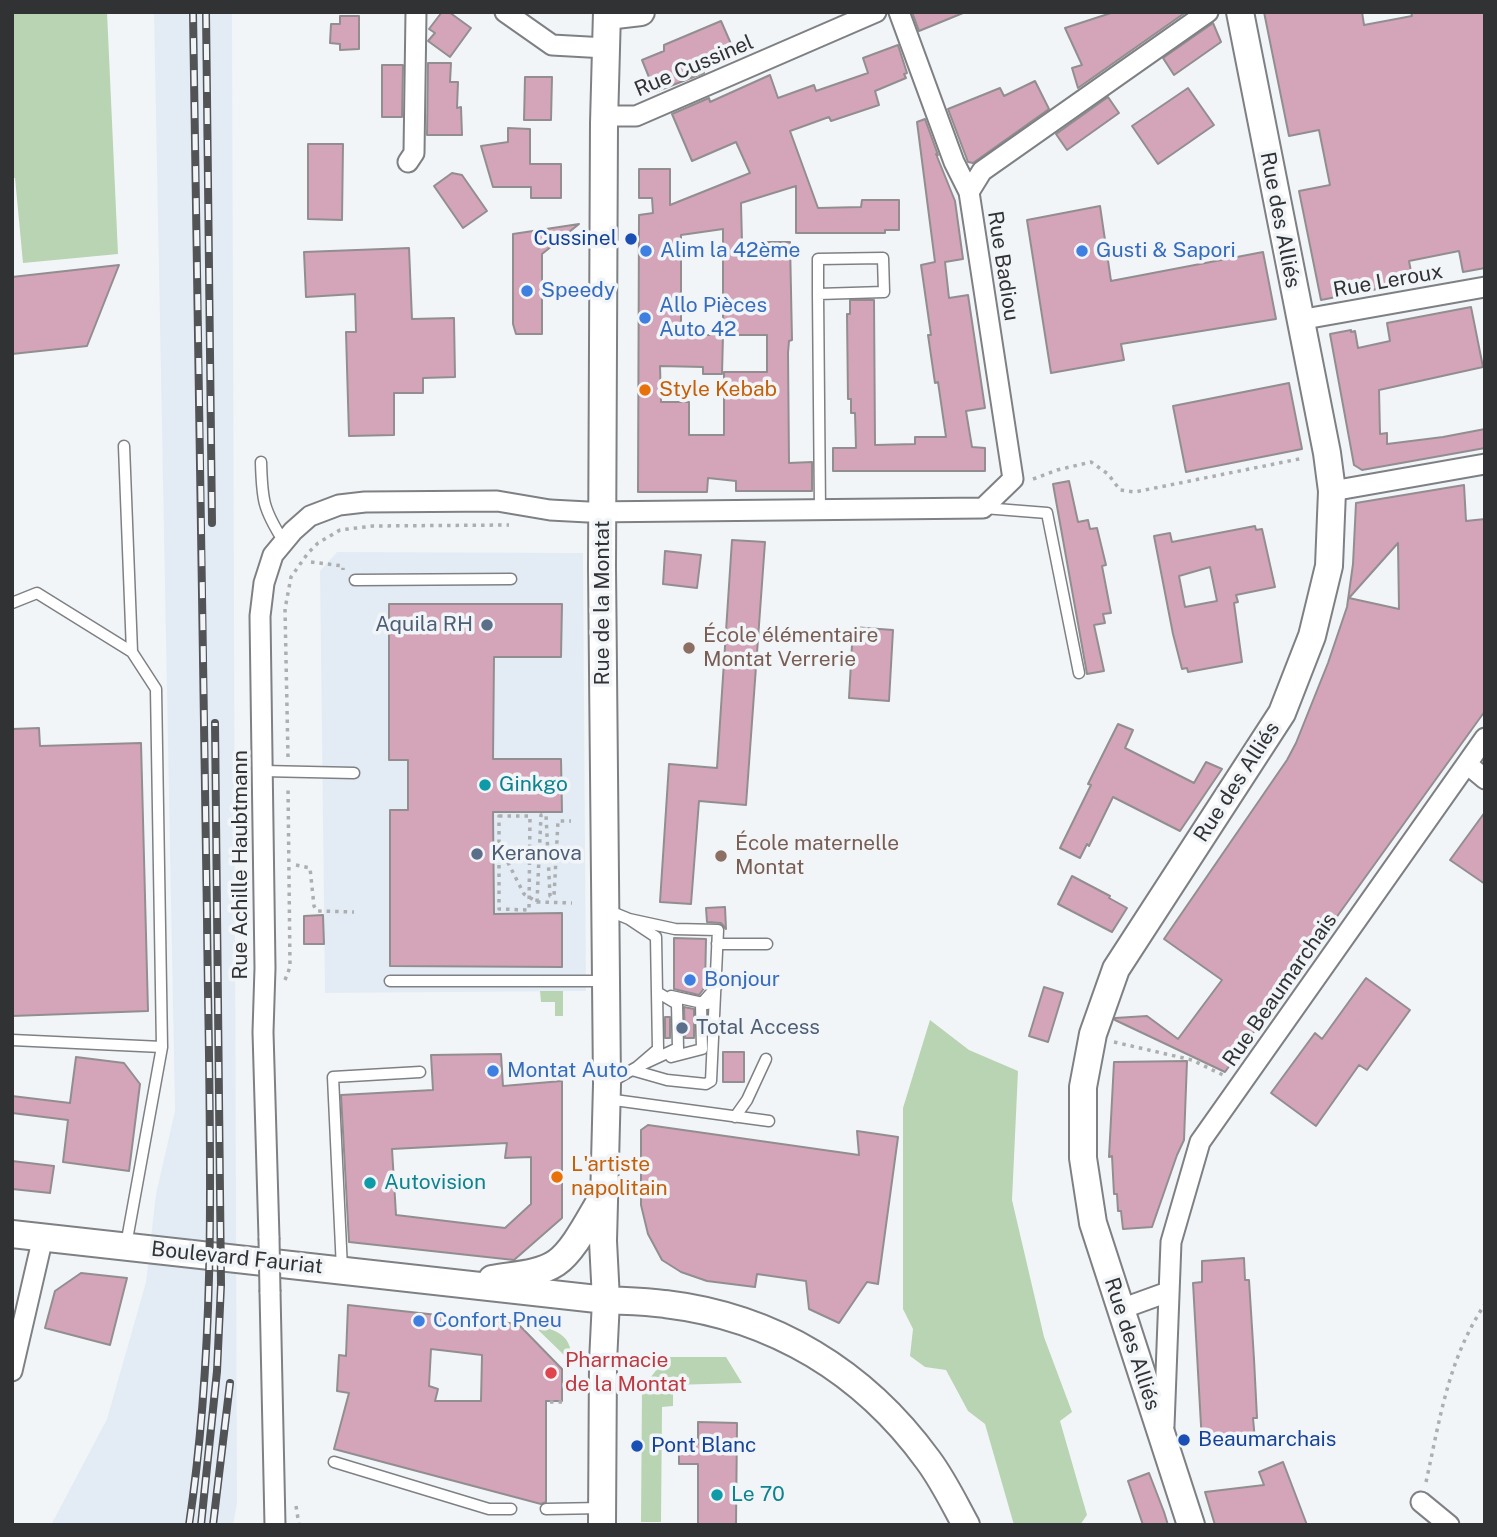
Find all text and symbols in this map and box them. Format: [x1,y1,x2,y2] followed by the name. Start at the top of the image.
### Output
[631,30,757,102] street label: Rue Cussinel
[1254,150,1306,290] street label: Rue des Alliés
[982,209,1024,323] street label: Rue Badiou
[533,226,617,252] place label: Cussinel
[623,231,639,247] marker: Cussinel
[660,238,800,264] place label: Alim la 42ème
[1096,238,1236,264] place label: Gusti & Sapori
[638,243,654,259] marker: Alim la 42ème
[1074,243,1090,259] marker: Gusti & Sapori
[1331,259,1445,303] street label: Rue Leroux
[541,278,615,304] place label: Speedy
[519,283,535,299] marker: Speedy
[659,293,767,343] place label: Allo Pièces Auto 42
[637,310,653,326] marker: Allo Pièces Auto 42
[659,377,777,403] place label: Style Kebab
[637,382,653,398] marker: Style Kebab
[590,520,616,686] street label: Rue de la Montat
[375,612,473,638] place label: Aquila RH
[479,617,495,633] marker: Aquila RH
[703,623,878,673] place label: École élémentaire Montat Verrerie
[681,640,697,656] marker: École élémentaire Montat Verrerie
[1189,717,1285,847] street label: Rue des Alliés
[228,750,254,980] street label: Rue Achille Haubtmann
[499,772,568,798] place label: Ginkgo
[477,777,493,793] marker: Ginkgo
[735,831,899,881] place label: École maternelle Montat
[491,841,582,867] place label: Keranova
[469,846,485,862] marker: Keranova
[713,848,729,864] marker: École maternelle Montat
[1218,908,1342,1072] street label: Rue Beaumarchais
[704,967,780,993] place label: Bonjour
[682,972,698,988] marker: Bonjour
[696,1015,820,1041] place label: Total Access
[674,1020,690,1036] marker: Total Access
[507,1058,628,1084] place label: Montat Auto
[485,1063,501,1079] marker: Montat Auto
[571,1152,668,1202] place label: L'artiste napolitain
[549,1169,565,1185] marker: L'artiste napolitain
[384,1170,486,1196] place label: Autovision
[362,1175,378,1191] marker: Autovision
[150,1236,324,1280] street label: Boulevard Fauriat
[1099,1274,1165,1414] street label: Rue des Alliés
[433,1308,562,1334] place label: Confort Pneu
[411,1313,427,1329] marker: Confort Pneu
[565,1348,687,1398] place label: Pharmacie de la Montat
[543,1365,559,1381] marker: Pharmacie de la Montat
[1198,1427,1336,1453] place label: Beaumarchais
[1176,1432,1192,1448] marker: Beaumarchais
[651,1433,756,1459] place label: Pont Blanc
[629,1438,645,1454] marker: Pont Blanc
[731,1482,785,1508] place label: Le 70
[709,1487,725,1503] marker: Le 70

